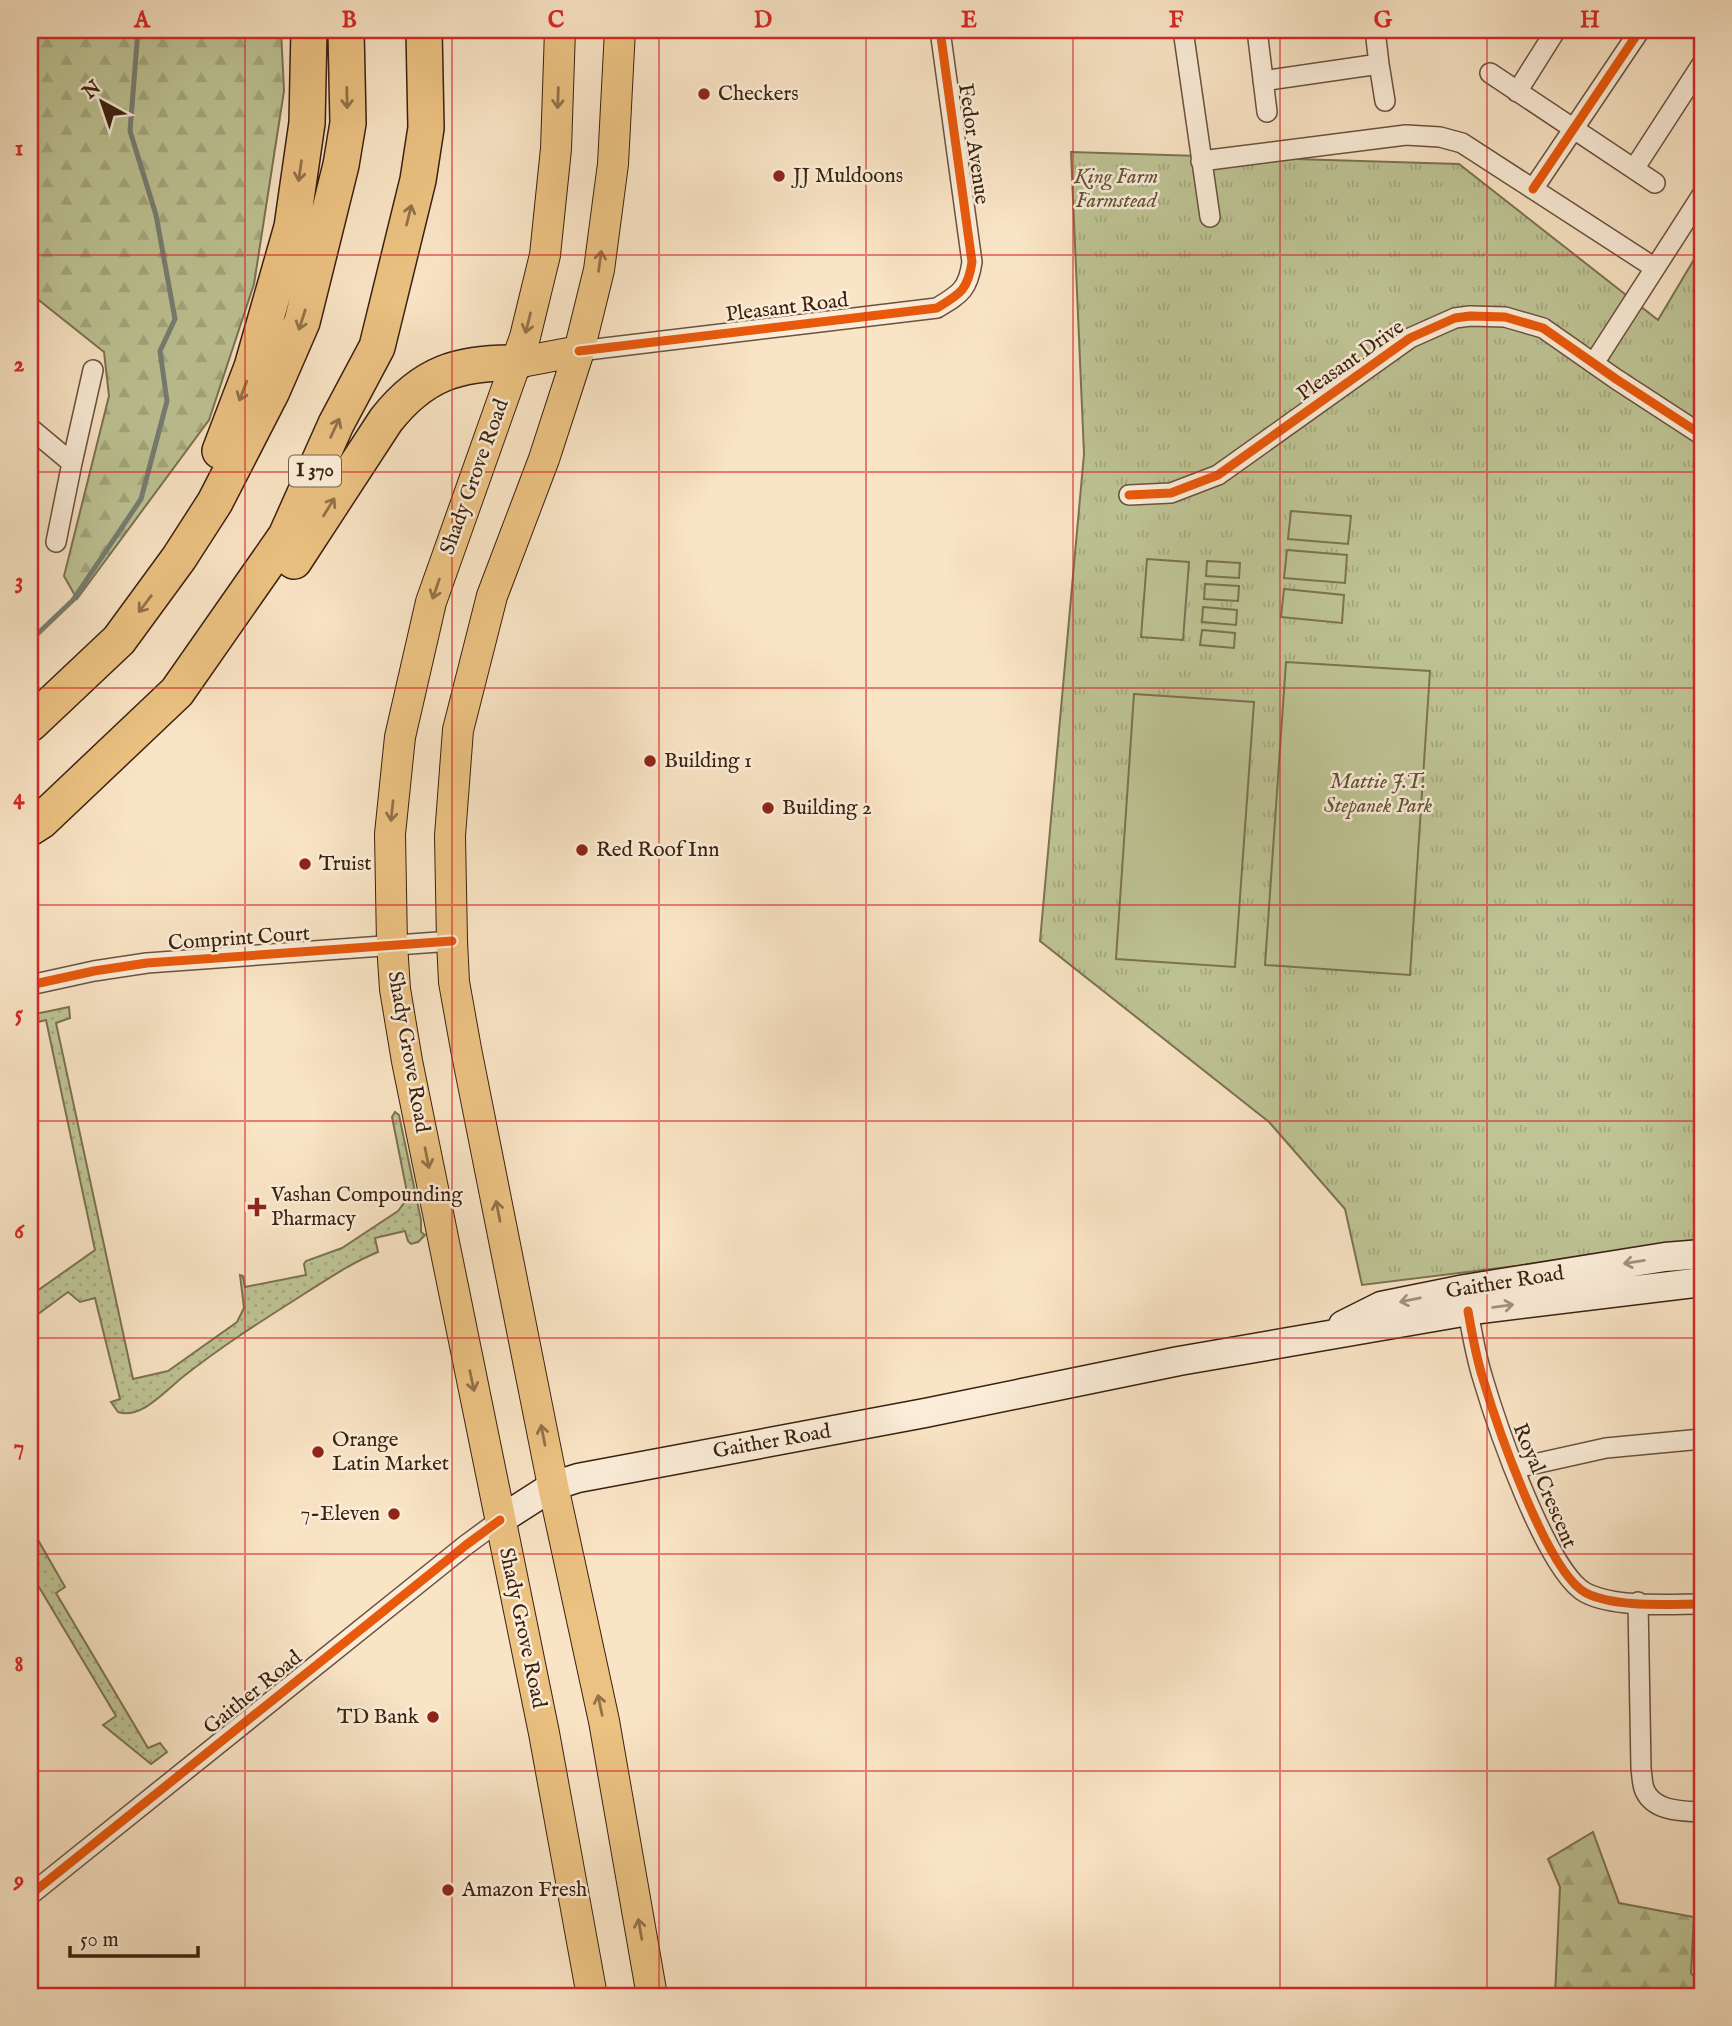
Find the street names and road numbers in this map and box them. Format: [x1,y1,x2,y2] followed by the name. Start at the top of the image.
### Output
[951,82,995,207] street label: Fedor Avenue
[724,287,851,329] street label: Pleasant Road
[1292,314,1410,408] street label: Pleasant Drive
[434,395,516,558] street label: Shady Grove Road
[289,456,341,486] road number: I 370
[167,921,311,957] street label: Comprint Court
[381,969,436,1136] street label: Shady Grove Road
[1444,1260,1567,1306] street label: Gaither Road
[711,1418,834,1466] street label: Gaither Road
[1506,1419,1582,1553] street label: Royal Crescent
[492,1545,552,1712] street label: Shady Grove Road
[198,1645,308,1741] street label: Gaither Road

